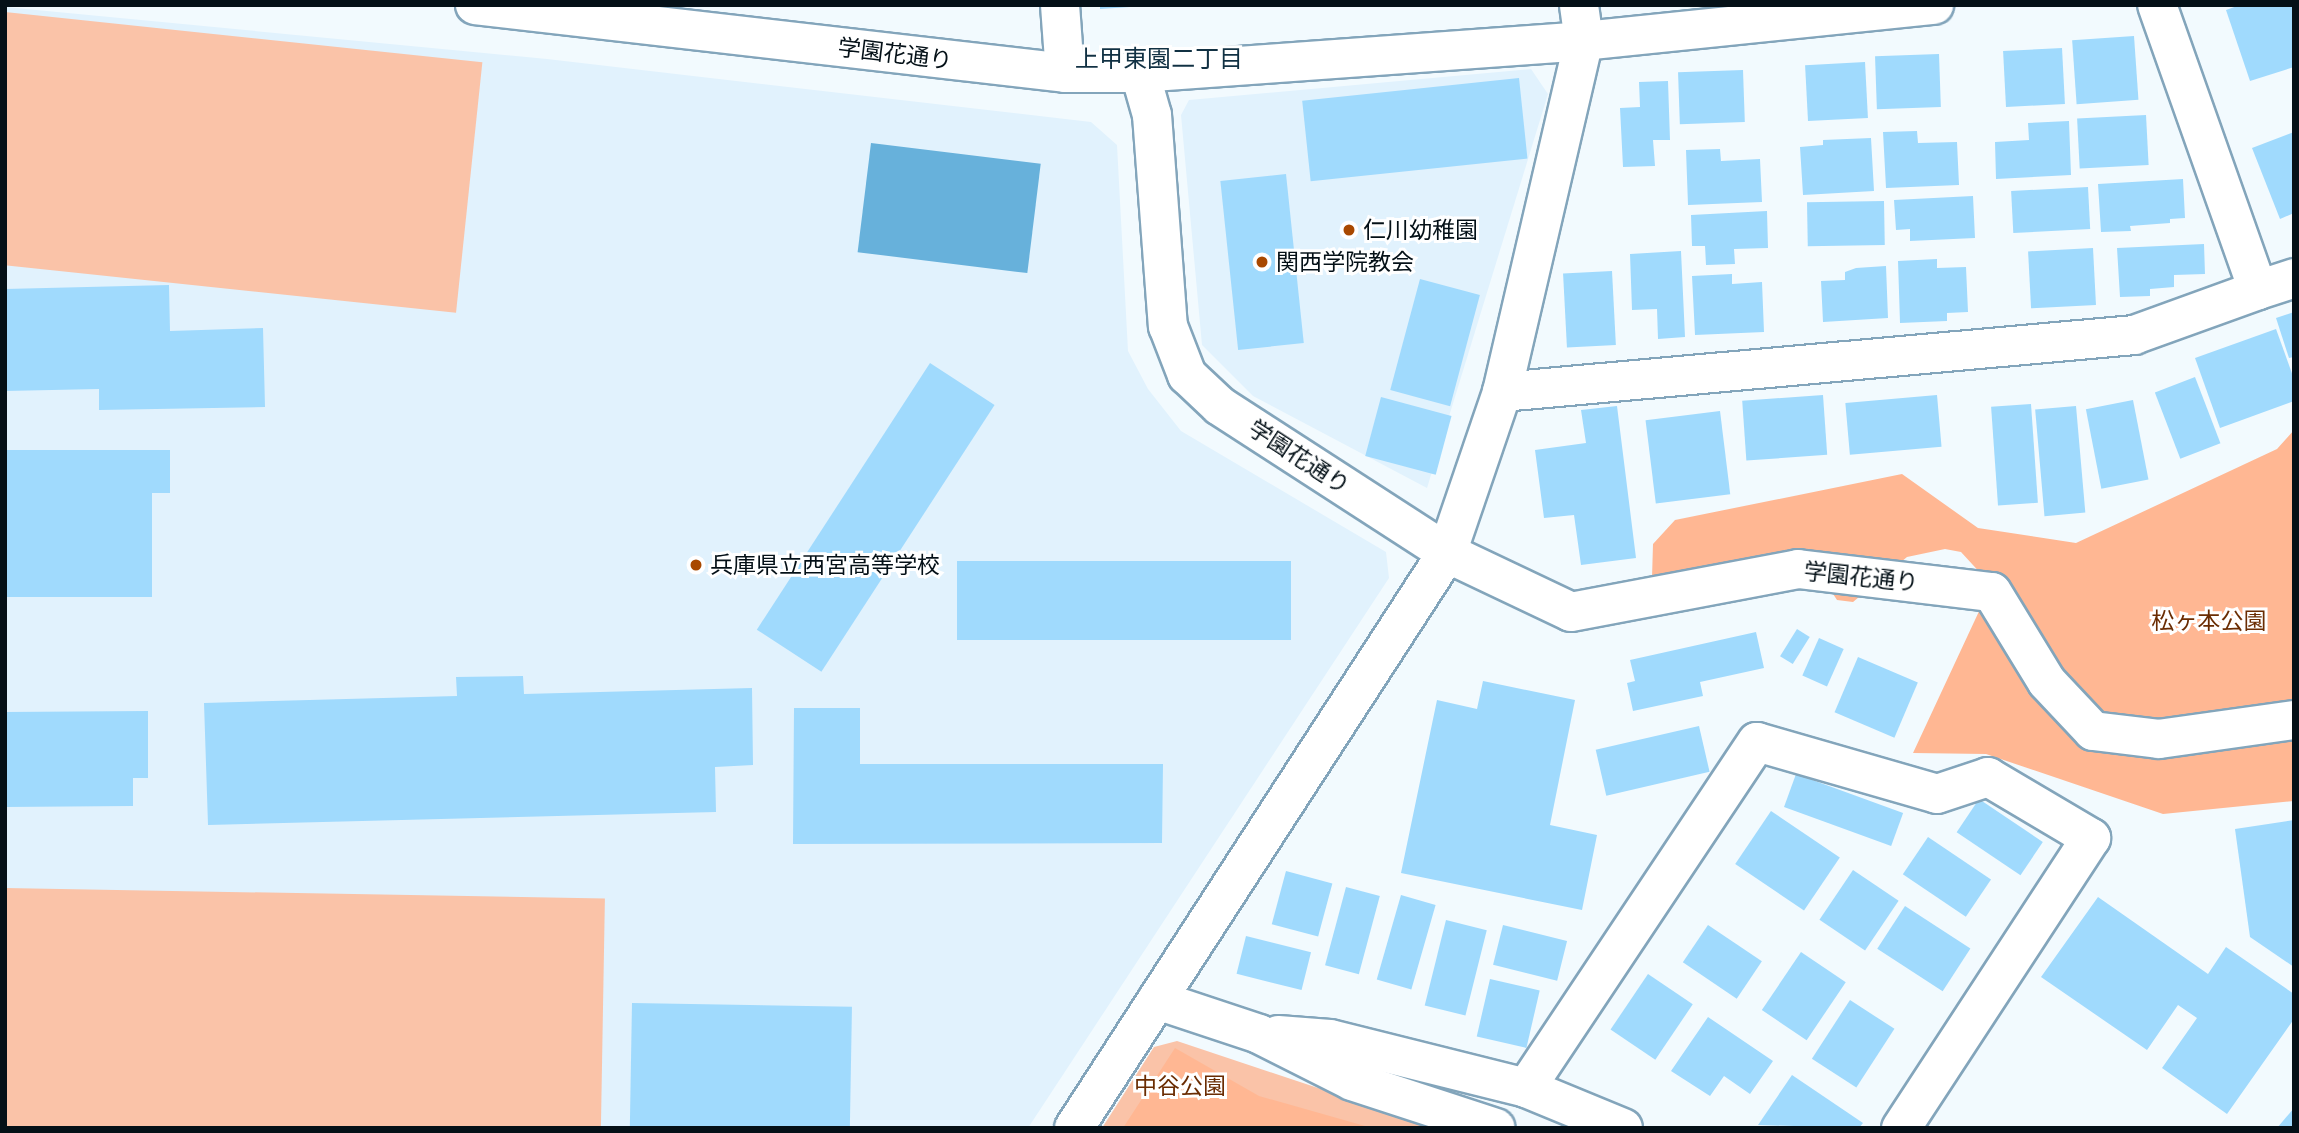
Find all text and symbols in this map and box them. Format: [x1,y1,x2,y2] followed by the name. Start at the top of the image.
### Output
[836,33,954,75] street label: 学園花通り
[1075,45,1243,73] district label: 上甲東園二丁目
[1363,216,1478,244] place label: 仁川幼稚園
[1341,222,1357,238] marker: 仁川幼稚園
[1276,248,1414,276] place label: 関西学院教会
[1254,254,1270,270] marker: 関西学院教会
[1243,414,1355,500] street label: 学園花通り
[710,551,940,579] place label: 兵庫県立西宮高等学校
[688,557,704,573] marker: 兵庫県立西宮高等学校
[1802,557,1920,597] street label: 学園花通り
[2152,607,2266,635] park label: 松ヶ本公園
[1134,1072,1226,1100] park label: 中谷公園

